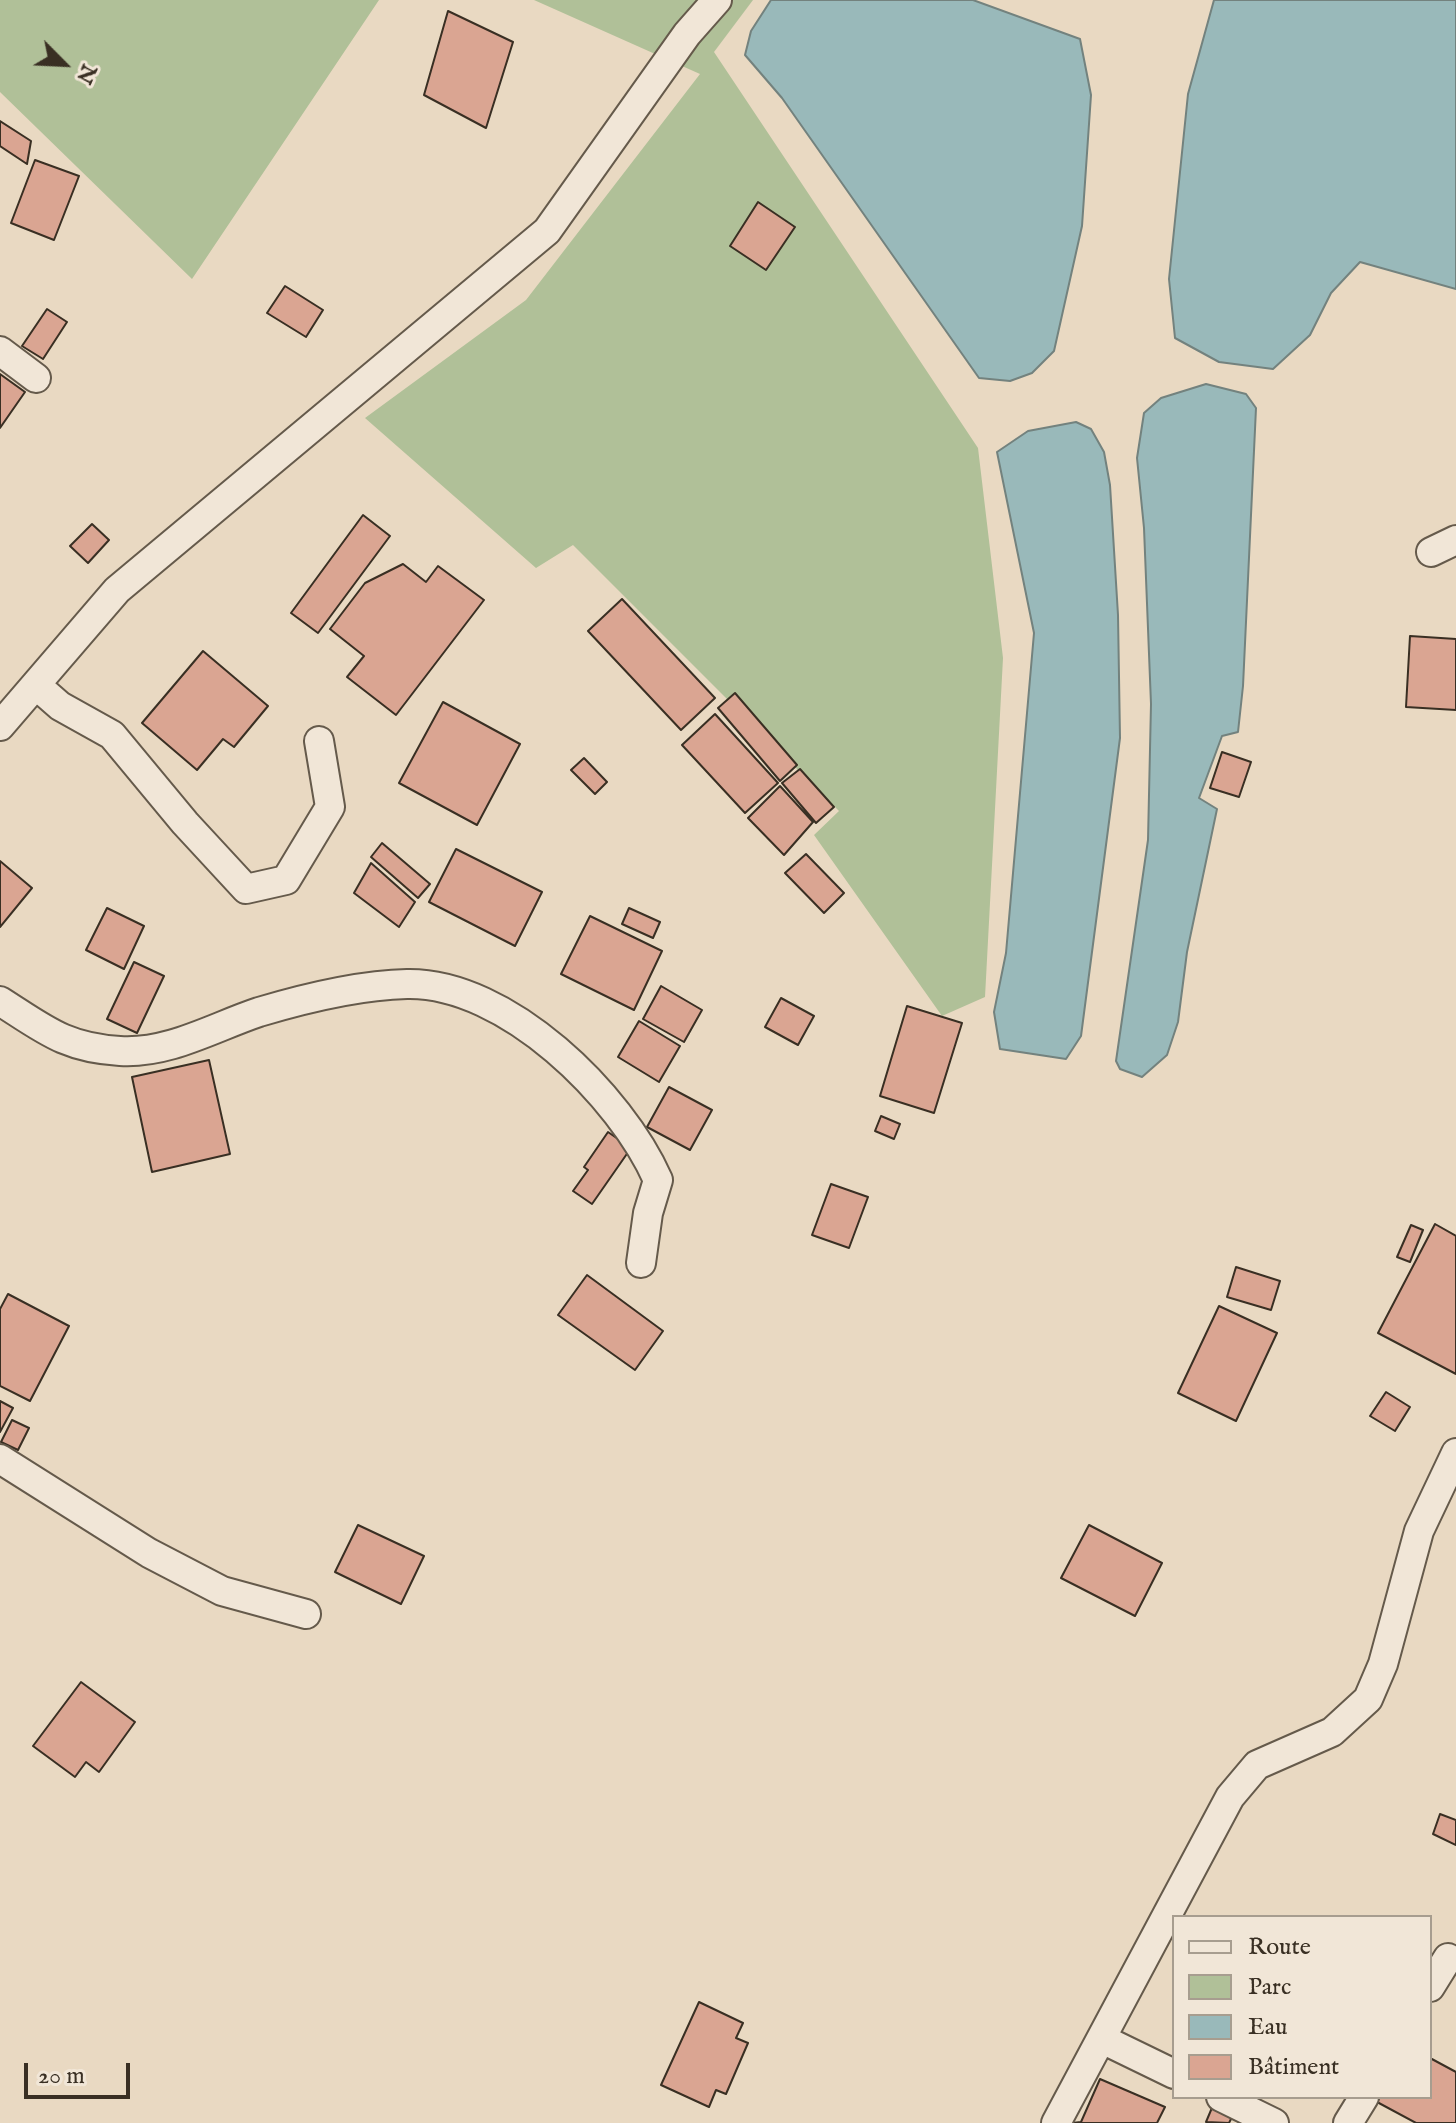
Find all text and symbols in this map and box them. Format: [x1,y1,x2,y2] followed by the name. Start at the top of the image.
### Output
[24,24,104,104] north arrow
[69,59,103,88] text: N
[1172,1915,1432,2099] legend
[1248,1932,1311,1963] text: Route
[1248,1972,1291,2003] text: Parc
[1248,2012,1287,2043] text: Eau
[28,2047,134,2097] scale bar
[1248,2052,1339,2083] text: Bâtiment
[38,2061,85,2092] text: 20 m

